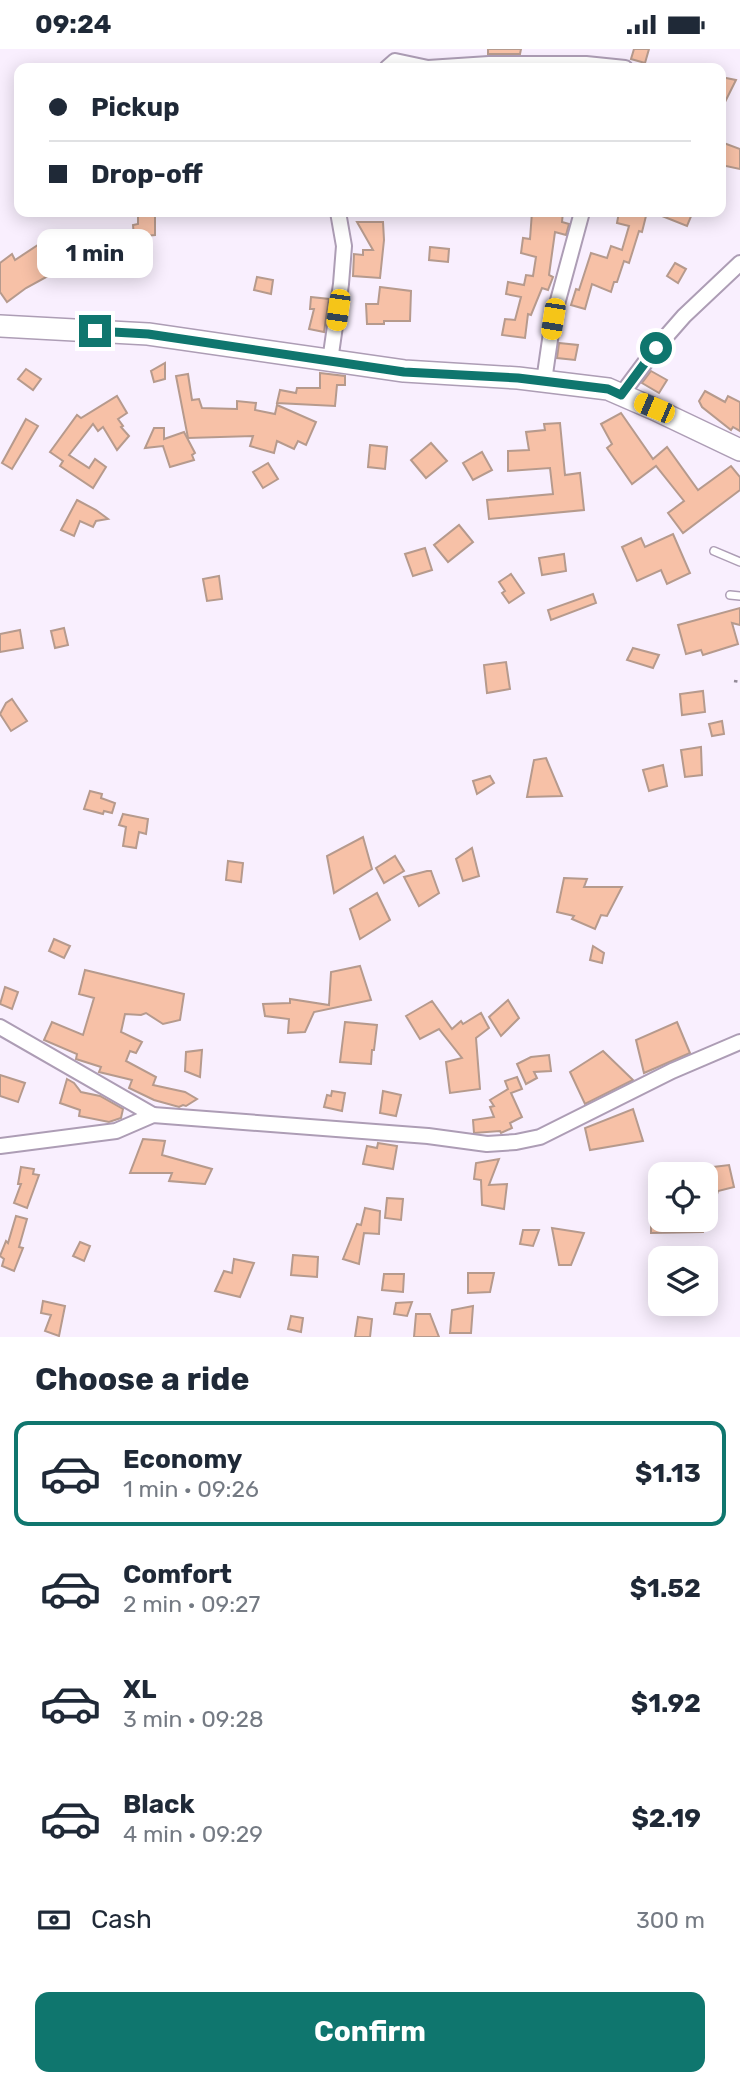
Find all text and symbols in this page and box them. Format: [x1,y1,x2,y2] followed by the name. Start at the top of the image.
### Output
[35,9,111,40] text: 09:24
[91,92,180,123] text: Pickup
[91,159,203,190] text: Drop-off
[37,229,153,279] callout: 1 min
[66,239,124,267] text: 1 min
[325,288,352,332] car
[540,297,567,341] car
[79,315,111,347] route end
[640,332,672,364] route start
[631,390,678,426] car
[648,1162,718,1316] map controls
[648,1162,718,1232] button: locate
[648,1246,718,1316] button: layers
[35,1360,249,1398] text: Choose a ride
[39,1442,102,1505] icon: car
[123,1444,242,1475] text: Economy
[635,1458,701,1489] text: $1.13
[123,1475,259,1503] text: 1 min · 09:26
[39,1557,102,1620] icon: car
[123,1559,232,1590] text: Comfort
[630,1573,701,1604] text: $1.52
[123,1590,260,1618] text: 2 min · 09:27
[39,1672,102,1735] icon: car
[123,1674,156,1705] text: XL
[631,1688,701,1719] text: $1.92
[123,1705,264,1733] text: 3 min · 09:28
[39,1787,102,1850] icon: car
[123,1789,195,1820] text: Black
[631,1803,701,1834] text: $2.19
[123,1820,263,1848] text: 4 min · 09:29
[35,1901,73,1939] icon: cash
[91,1904,152,1935] text: Cash
[636,1906,705,1934] text: 300 m
[35,1992,705,2072] button: Confirm

